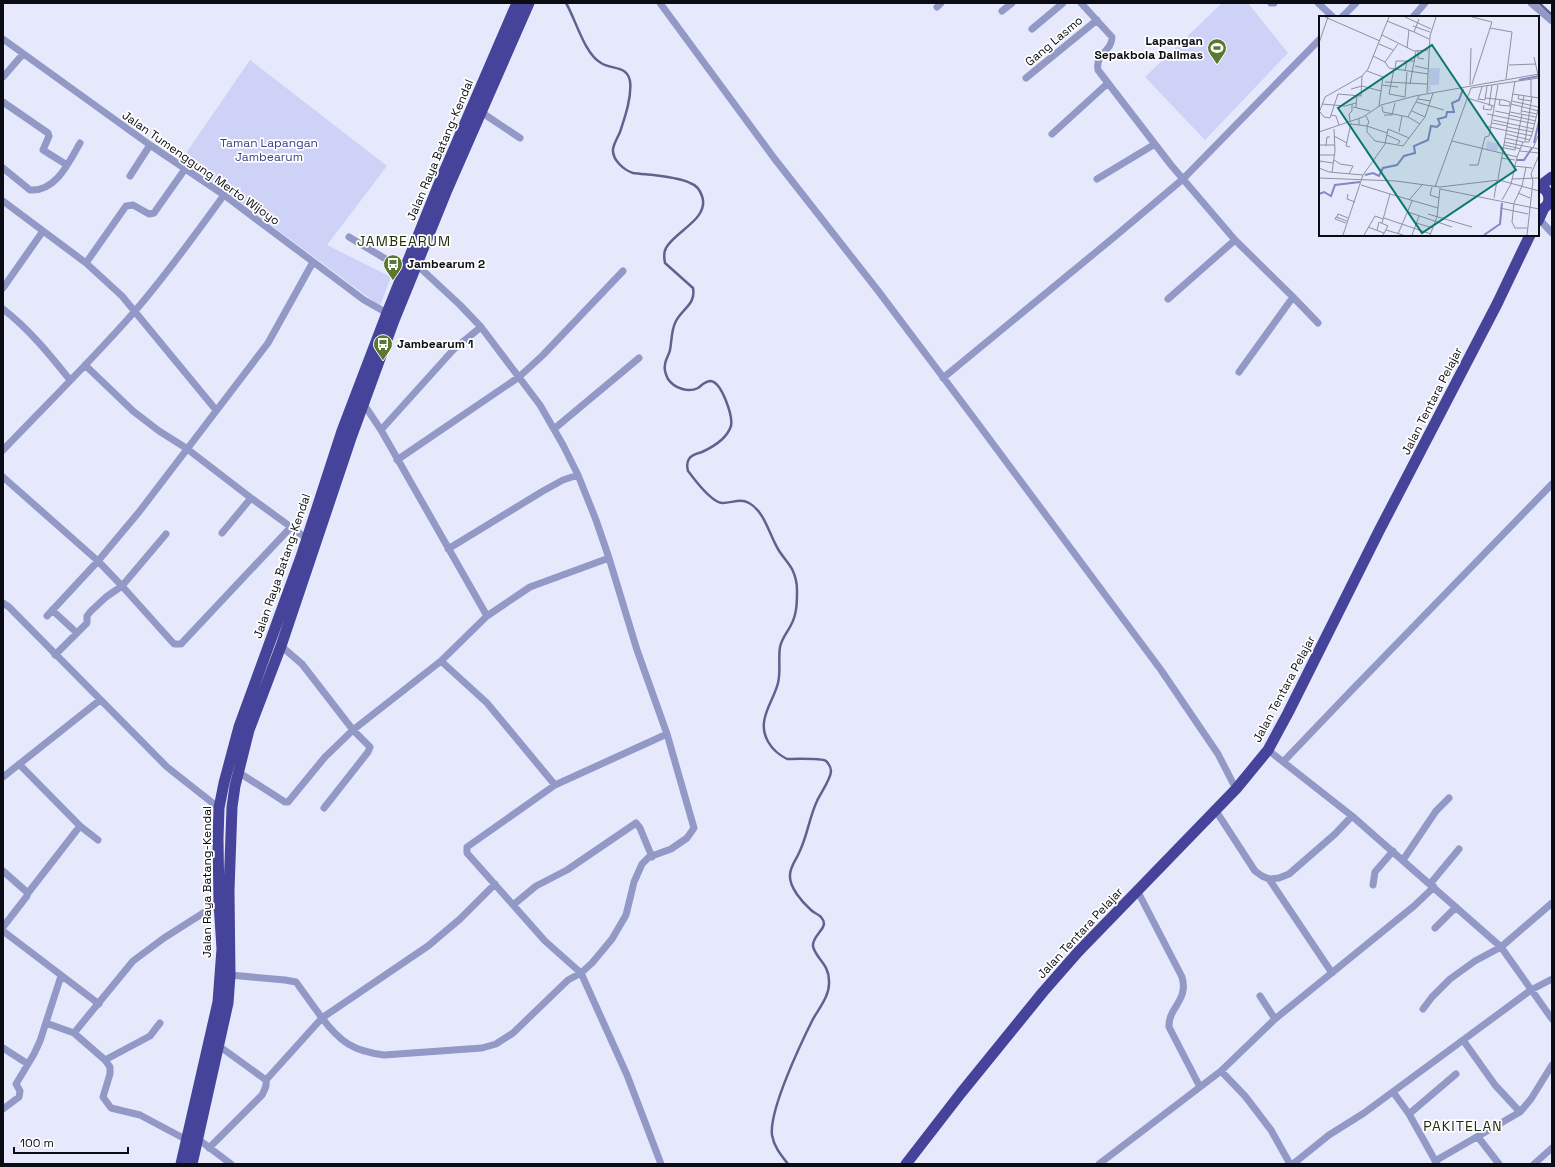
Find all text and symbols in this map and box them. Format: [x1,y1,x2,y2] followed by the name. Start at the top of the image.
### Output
[1022,12,1086,70] street label: Gang Lasmo
[1319,16,1539,236] inset map
[1095,33,1203,63] place label: Lapangan Sepakbola Dalimas
[1206,37,1228,65] sports icon: Lapangan Sepakbola Dalimas
[403,77,477,223] street label: Jalan Raya Batang-Kendal
[119,107,283,229] street label: Jalan Tumenggung Merto Wijoyo
[220,135,318,165] park label: Taman Lapangan Jambearum
[357,232,451,250] district label: JAMBEARUM
[382,253,404,281] bus stop icon: Jambearum 2
[407,256,485,272] place label: Jambearum 2
[372,333,394,361] bus stop icon: Jambearum 1
[397,336,473,352] place label: Jambearum 1
[1398,344,1466,458] street label: Jalan Tentara Pelajar
[250,491,314,641] street label: Jalan Raya Batang-Kendal
[1249,632,1319,745] street label: Jalan Tentara Pelajar
[199,806,215,958] street label: Jalan Raya Batang-Kendal
[1034,884,1127,982] street label: Jalan Tentara Pelajar
[1423,1117,1503,1135] district label: PAKITELAN
[14,1129,128,1155] scale bar
[20,1135,54,1151] text: 100 m

